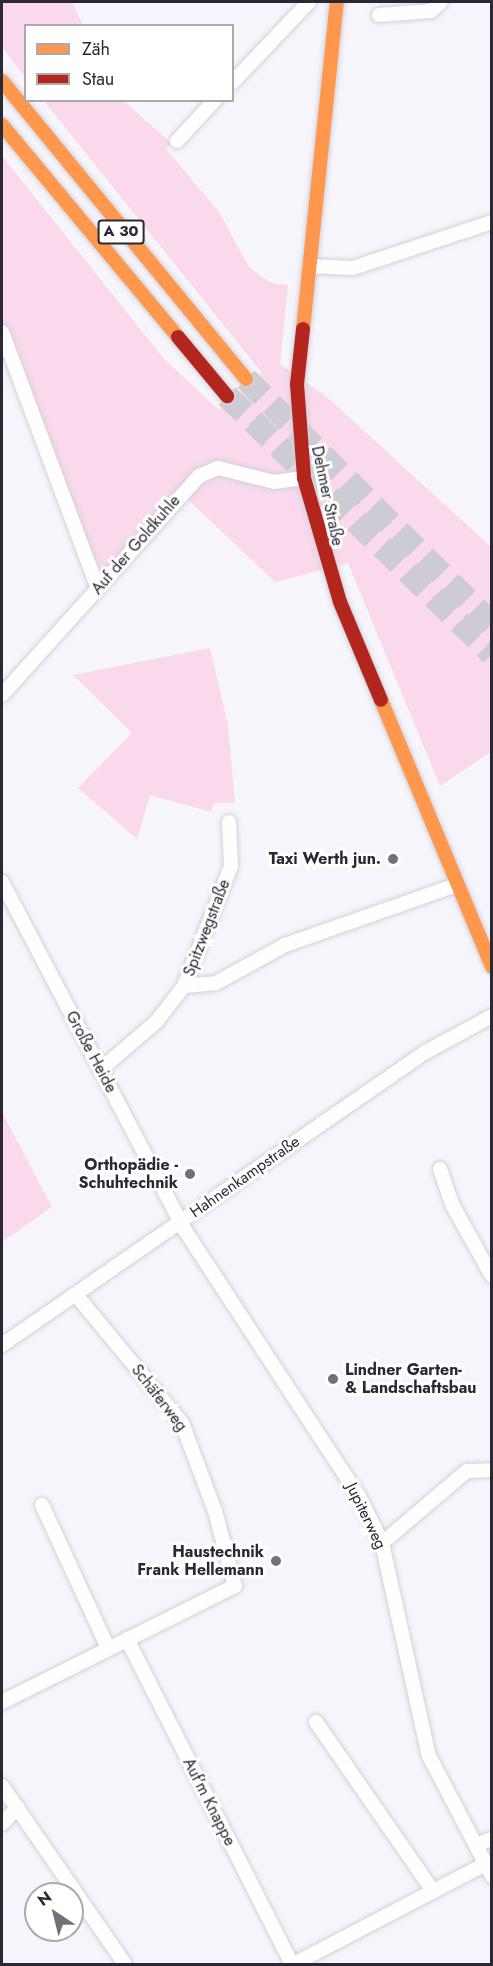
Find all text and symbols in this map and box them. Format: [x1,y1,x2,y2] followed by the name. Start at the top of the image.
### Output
[24,24,234,102] legend
[82,36,110,62] text: Zäh
[82,66,114,92] text: Stau
[97,220,145,244] road number: A 30
[307,444,347,548] street label: Dehmer Straße
[88,491,184,599] street label: Auf der Goldkuhle
[269,849,381,869] place label: Taxi Werth jun.
[386,852,400,866] marker: Taxi Werth jun.
[180,877,234,979] street label: Spitzwegstraße
[61,1008,121,1096] street label: Große Heide
[186,1132,304,1222] street label: Hahnenkampstraße
[79,1155,178,1193] place label: Orthopädie - Schuhtechnik
[183,1167,197,1181] marker: Orthopädie - Schuhtechnik
[345,1360,476,1398] place label: Lindner Garten- & Landschaftsbau
[127,1361,191,1435] street label: Schäferweg
[326,1372,340,1386] marker: Lindner Garten- & Landschaftsbau
[342,1480,390,1552] street label: Jupiterweg
[137,1542,264,1580] place label: Haustechnik Frank Hellemann
[269,1554,283,1568] marker: Haustechnik Frank Hellemann
[179,1755,239,1849] street label: Auf'm Knappe
[24,1882,84,1942] north arrow
[33,1885,56,1912] text: N

